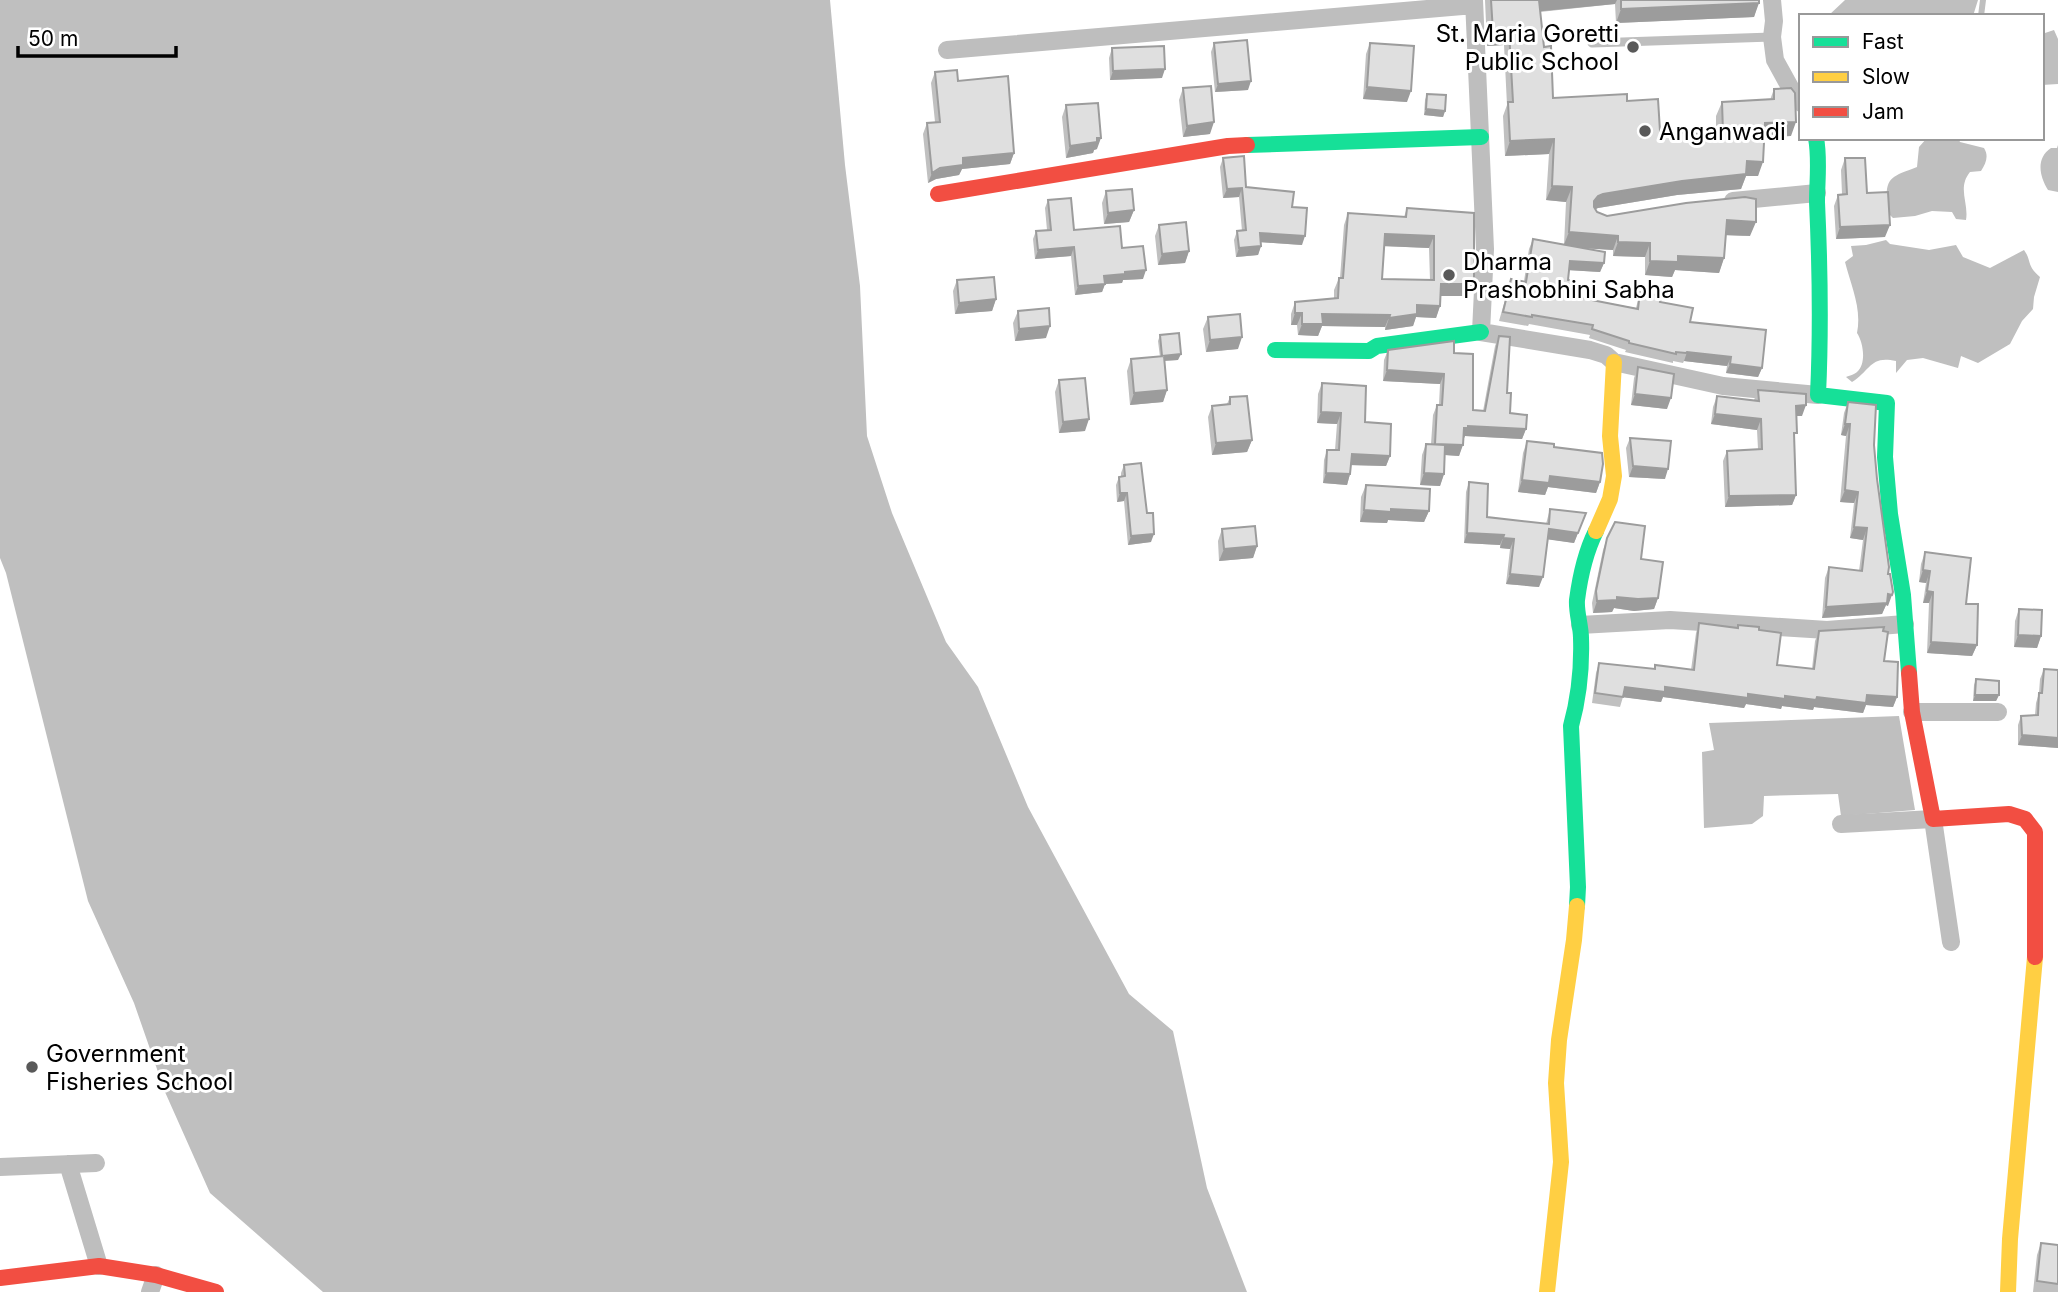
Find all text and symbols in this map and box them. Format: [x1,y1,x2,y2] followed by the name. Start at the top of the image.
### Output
[18,14,175,58] scale bar
[1799,14,2044,140] legend
[1436,19,1619,76] place label: St. Maria Goretti Public School
[28,26,78,51] text: 50 m
[1862,29,1904,54] text: Fast
[1625,39,1641,55] marker: St. Maria Goretti Public School
[1862,64,1910,89] text: Slow
[1862,99,1904,124] text: Jam
[1659,117,1786,146] place label: Anganwadi
[1637,123,1653,139] marker: Anganwadi
[1463,247,1675,304] place label: Dharma Prashobhini Sabha
[1441,267,1457,283] marker: Dharma Prashobhini Sabha
[46,1039,233,1096] place label: Government Fisheries School
[24,1059,40,1075] marker: Government Fisheries School

